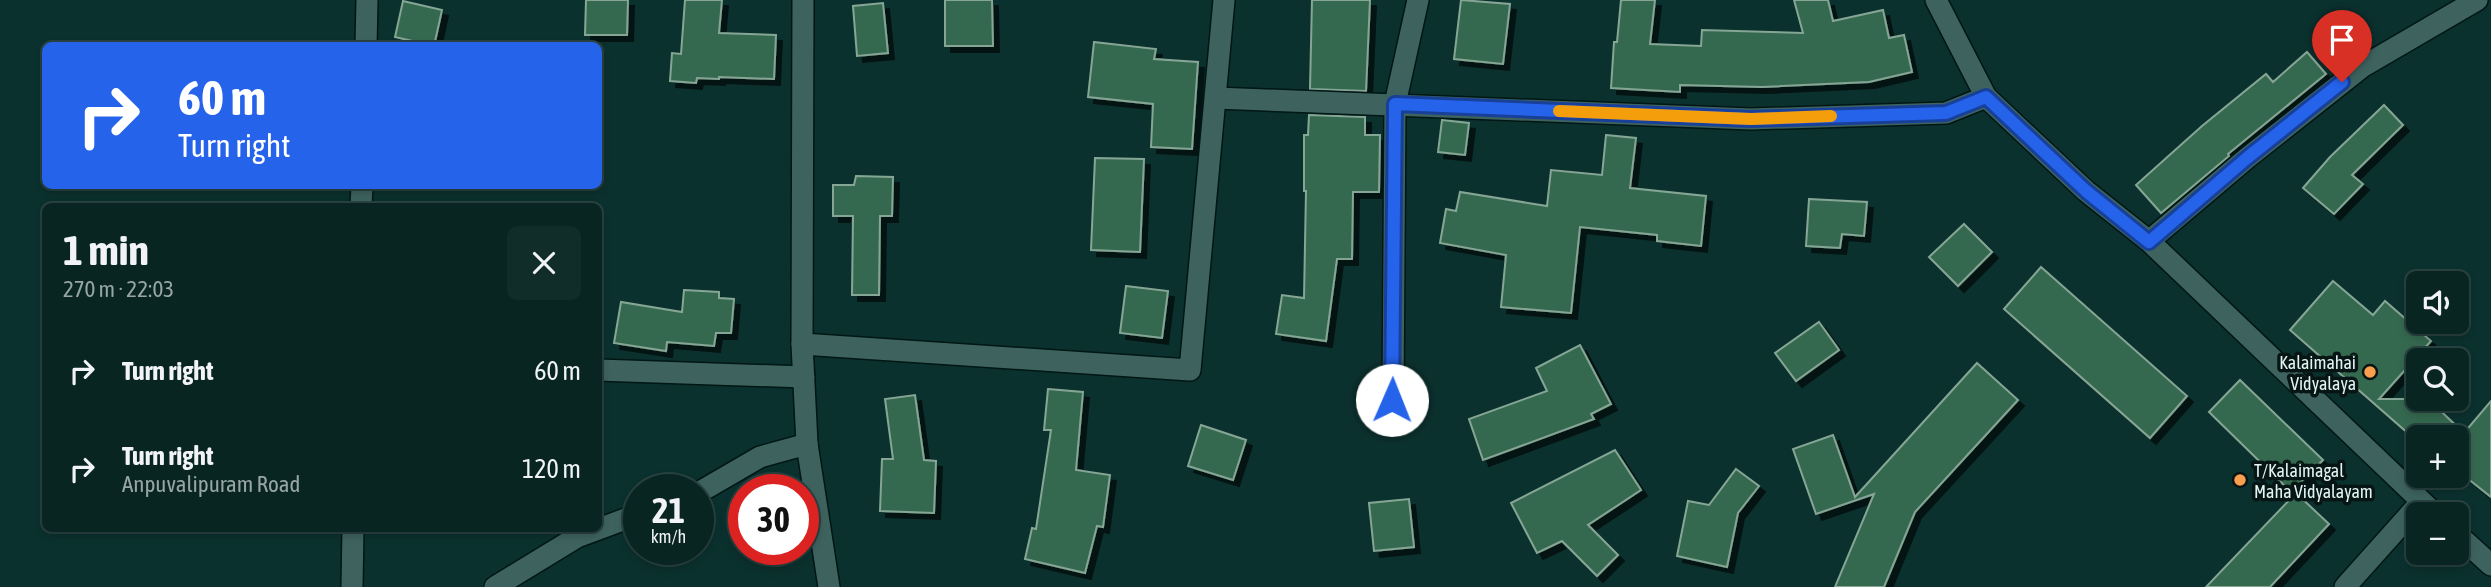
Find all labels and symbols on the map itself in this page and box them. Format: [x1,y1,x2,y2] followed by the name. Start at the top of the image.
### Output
[2312,10,2372,82] pin
[2279,352,2356,394] place label: Kalaimahai Vidyalaya
[1355,363,1429,437] position arrow
[2362,364,2378,380] marker: Kalaimahai Vidyalaya
[2254,460,2373,502] place label: T/Kalaimagal Maha Vidyalayam
[2232,472,2248,488] marker: T/Kalaimagal Maha Vidyalayam
[728,474,819,565] speed limit sign: 30

